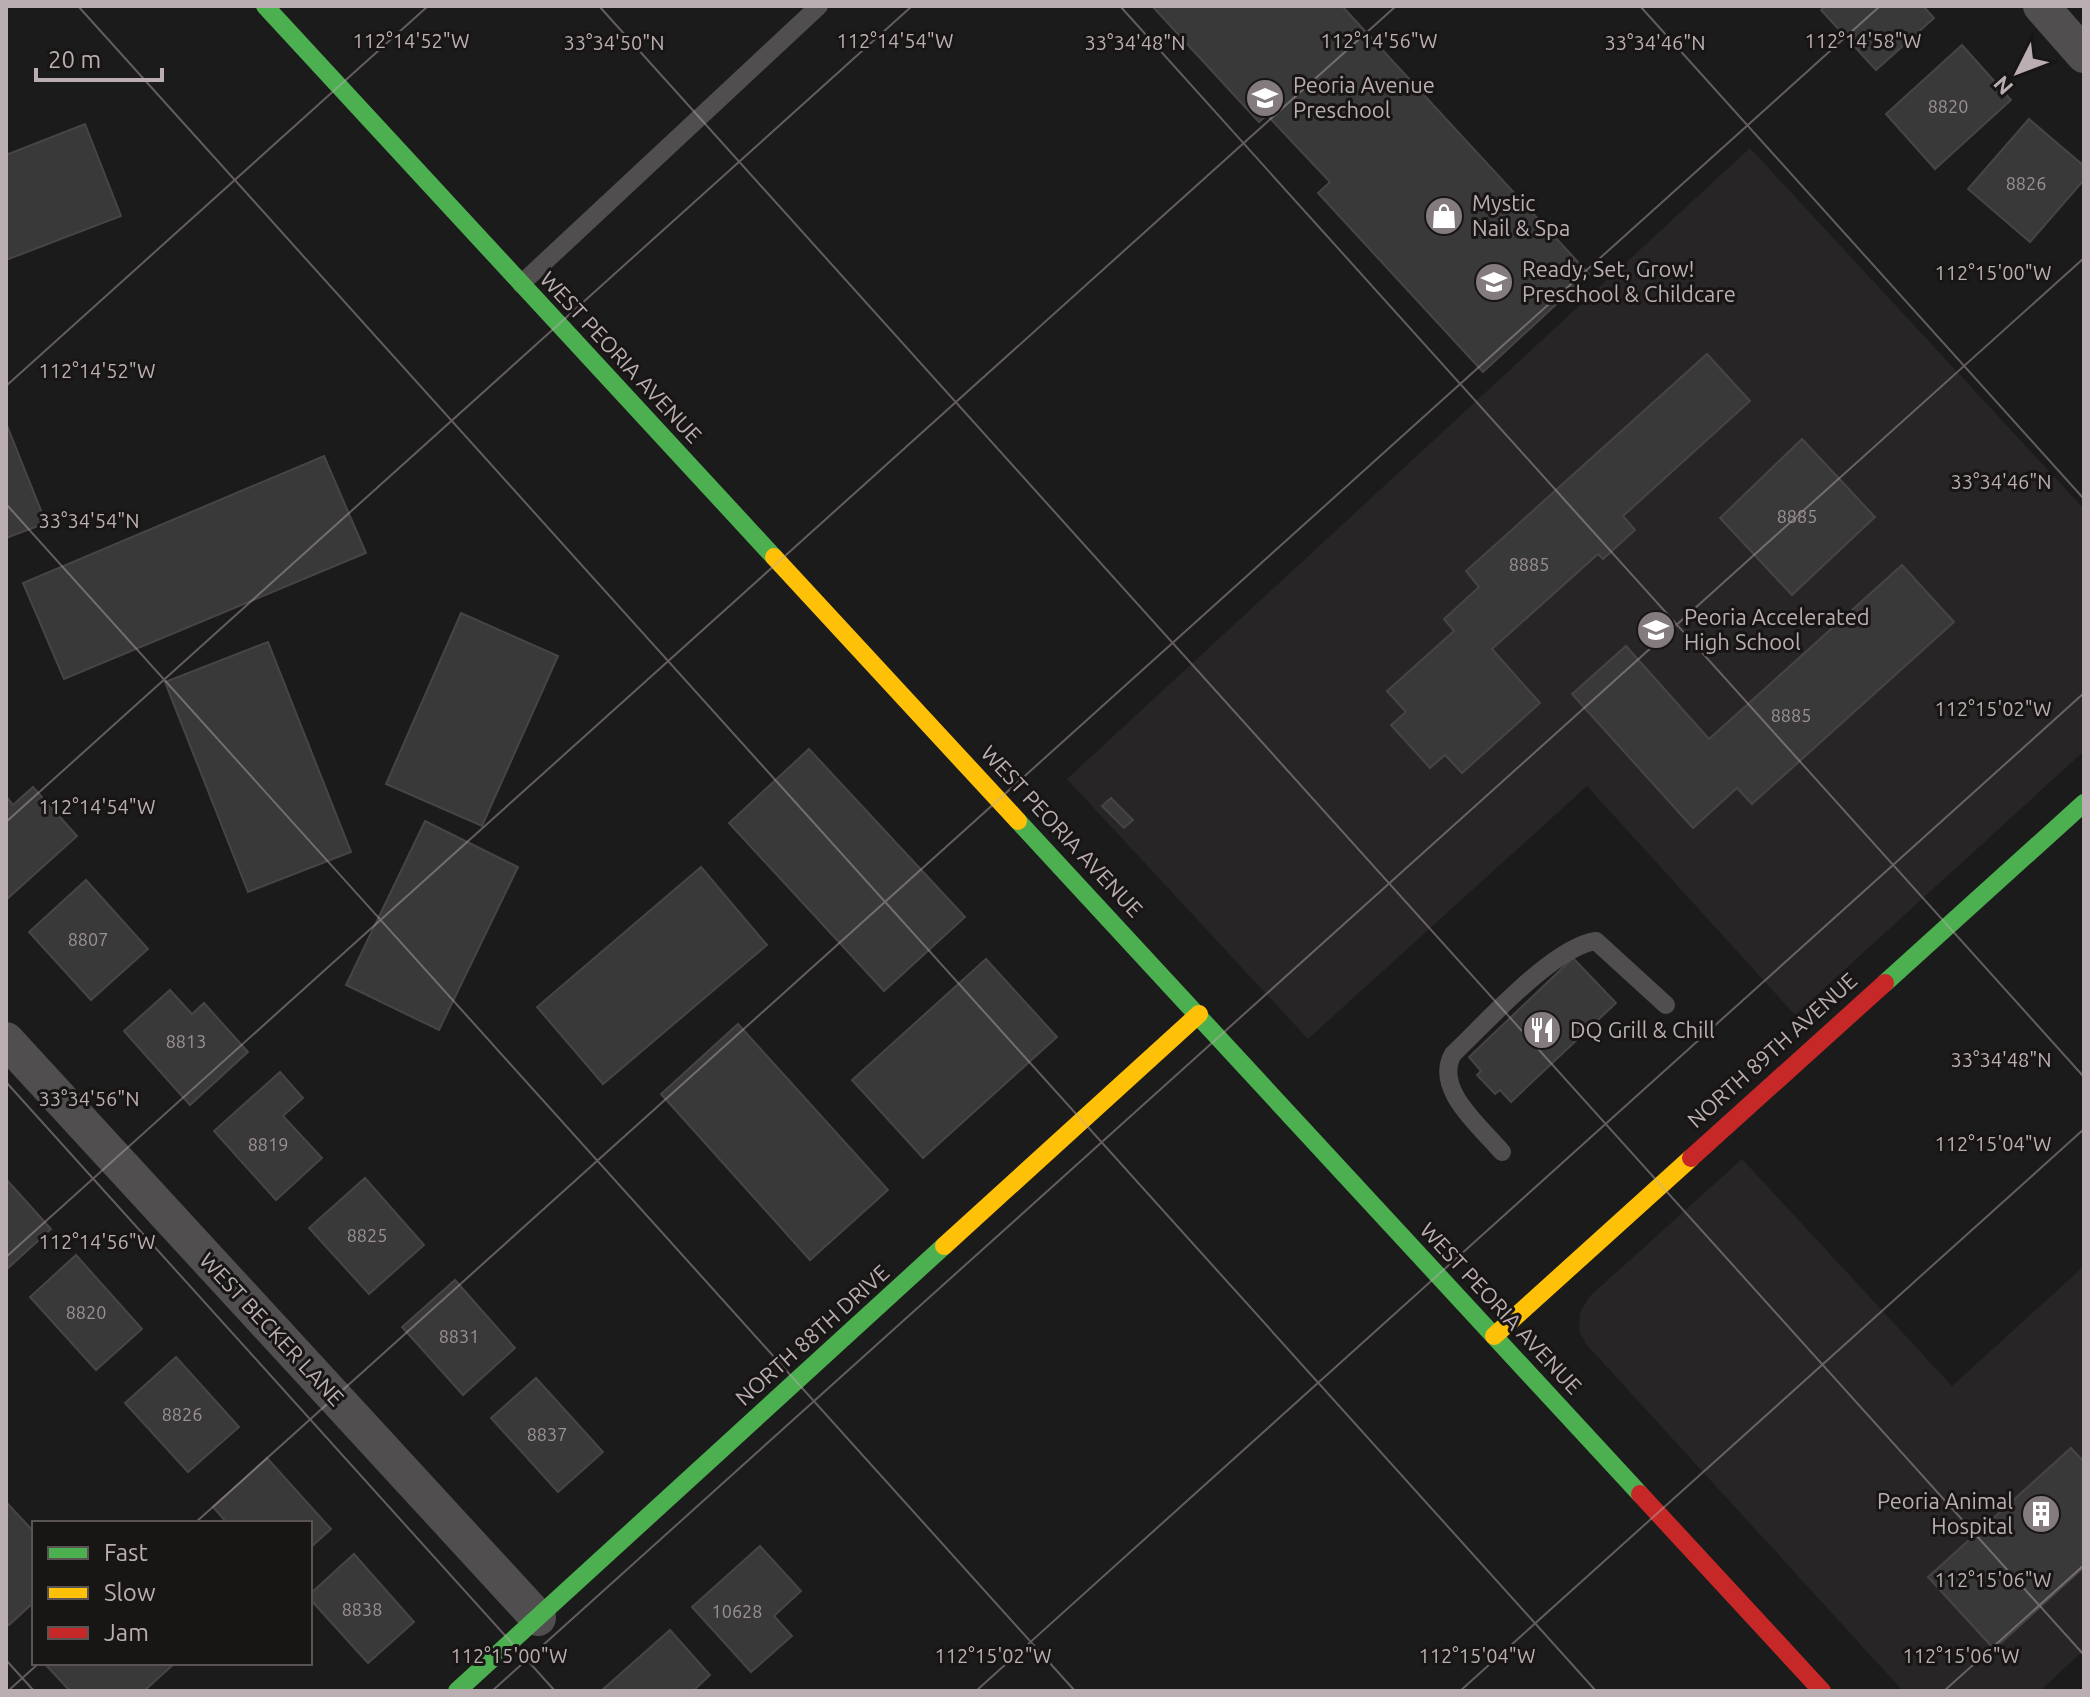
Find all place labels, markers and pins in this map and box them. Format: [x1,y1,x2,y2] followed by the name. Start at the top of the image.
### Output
[1293,72,1435,122] place label: Peoria Avenue Preschool
[1244,77,1286,119] school or university icon: Peoria Avenue Preschool
[1472,190,1570,240] place label: Mystic Nail & Spa
[1423,195,1465,237] shop icon: Mystic Nail & Spa
[1522,256,1736,306] place label: Ready, Set, Grow! Preschool & Childcare
[1473,261,1515,303] school or university icon: Ready, Set, Grow! Preschool & Childcare
[1684,604,1870,654] place label: Peoria Accelerated High School
[1635,609,1677,651] school or university icon: Peoria Accelerated High School
[1521,1009,1563,1051] restaurant icon: DQ Grill & Chill
[1570,1017,1715,1042] place label: DQ Grill & Chill
[1877,1488,2013,1538] place label: Peoria Animal Hospital
[2020,1493,2062,1535] building icon: Peoria Animal Hospital

